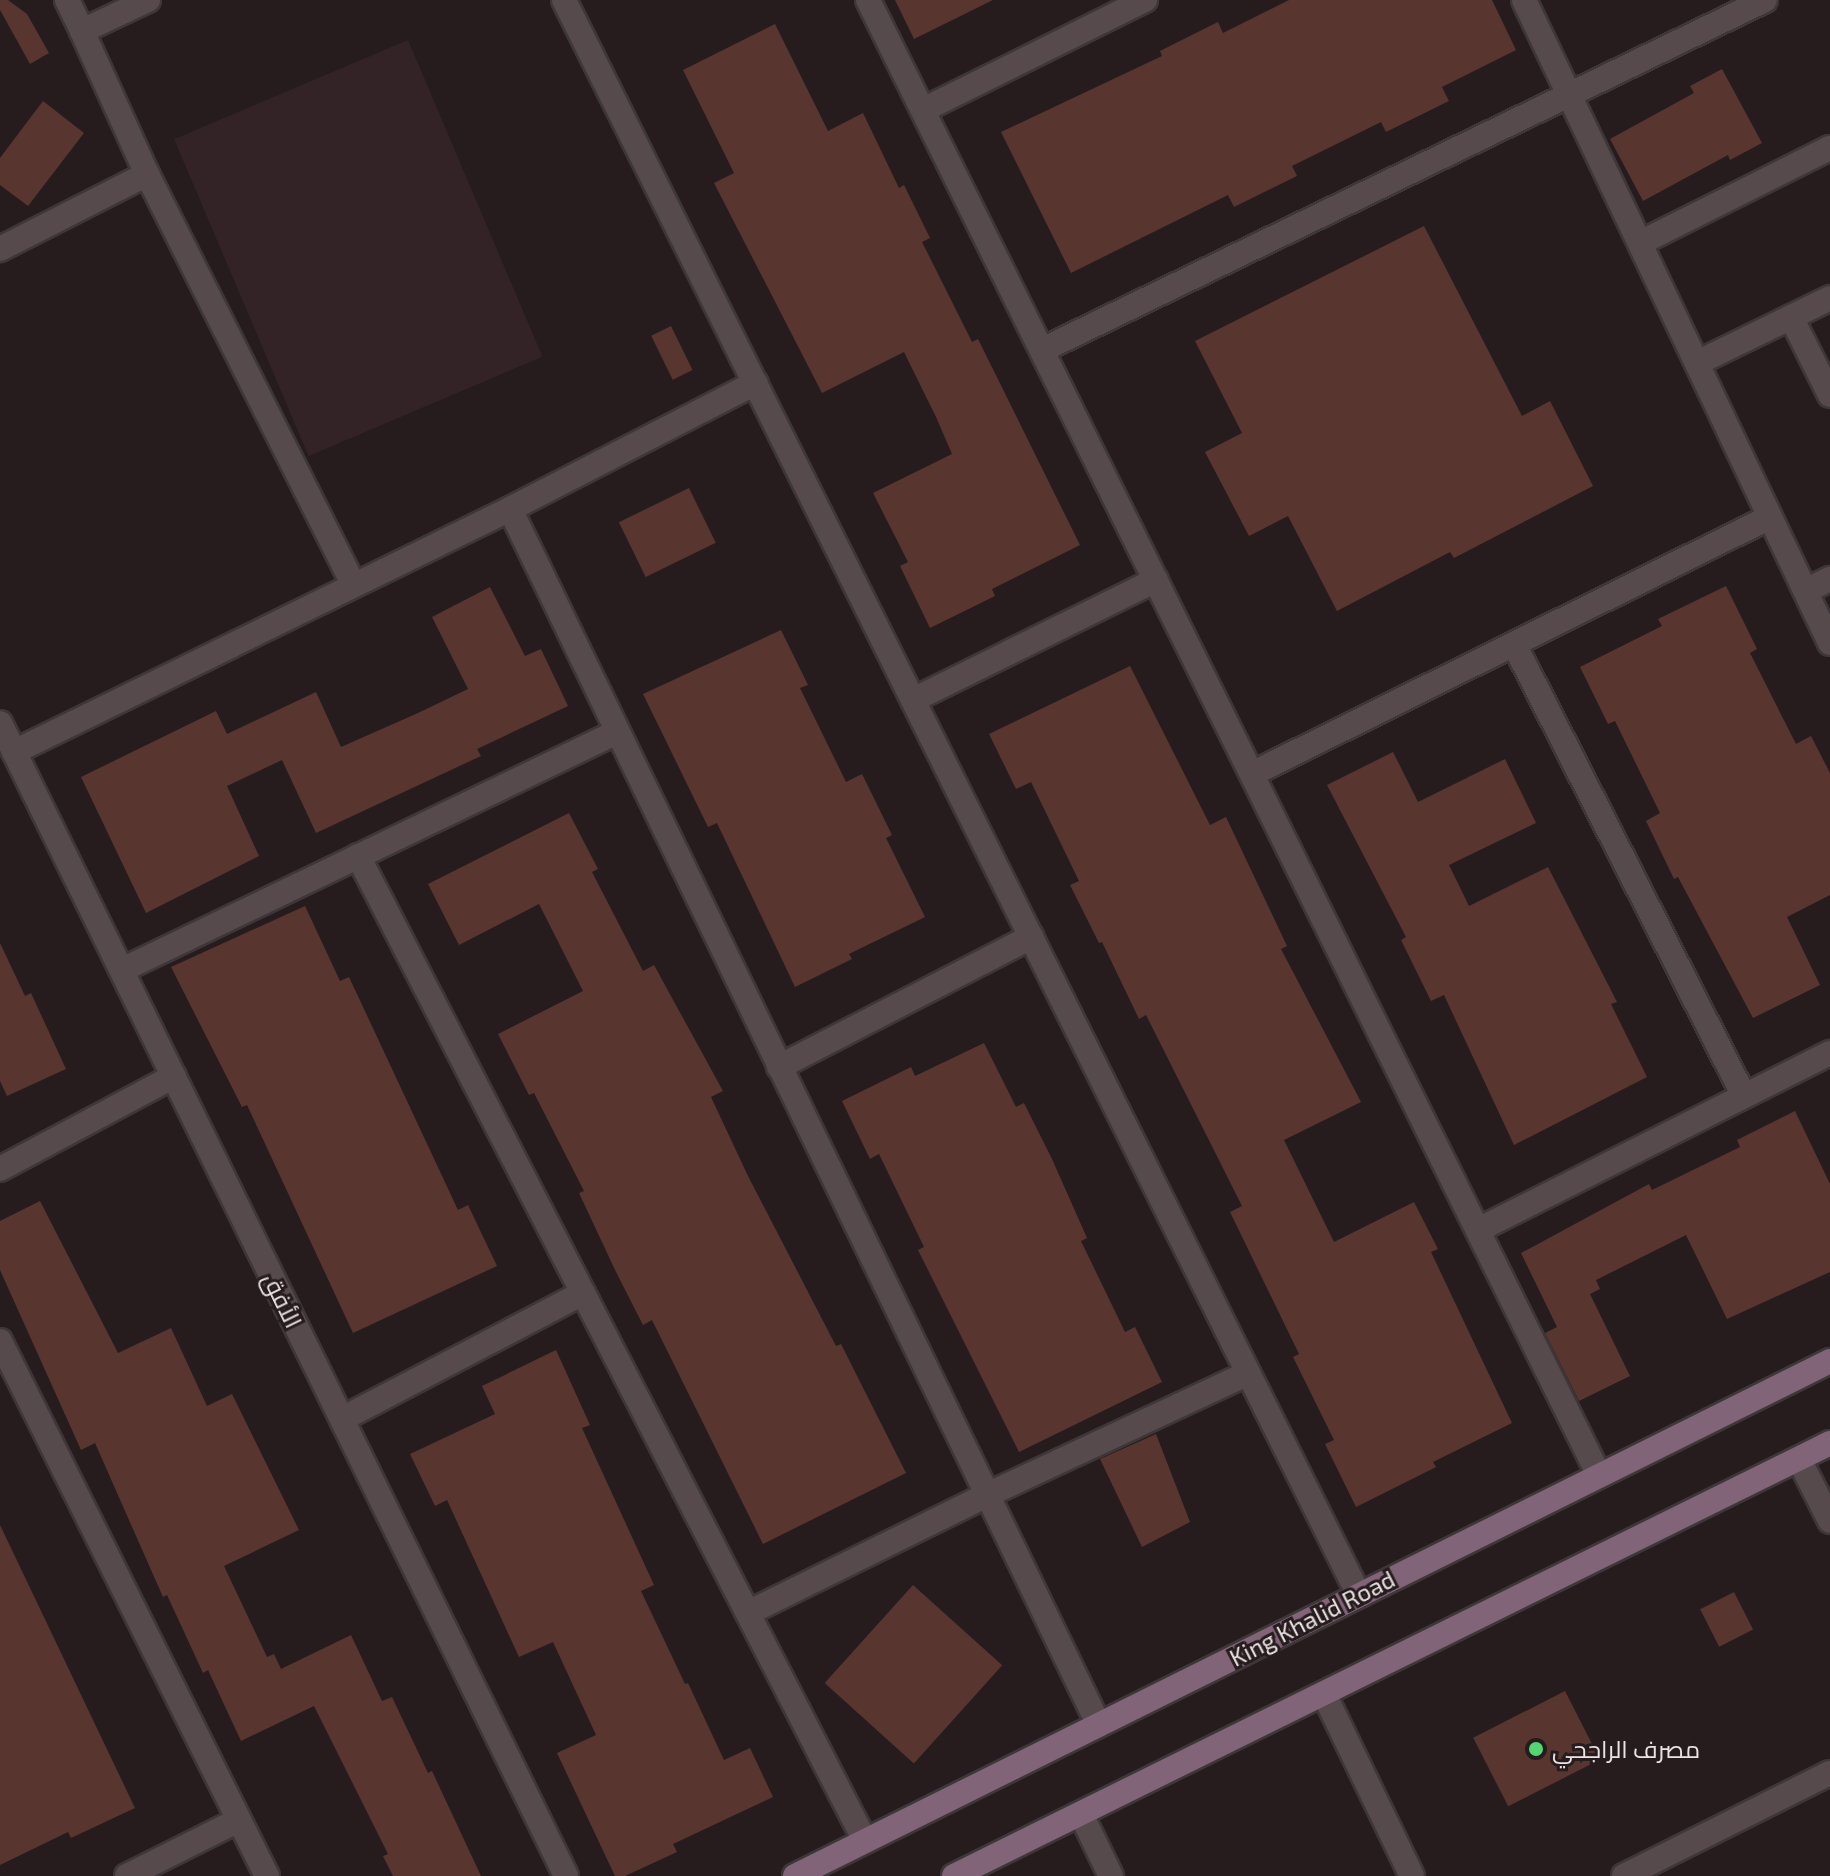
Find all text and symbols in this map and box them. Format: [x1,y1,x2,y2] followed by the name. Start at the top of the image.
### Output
[257,1268,309,1332] street label: الأفق
[1225,1564,1399,1672] street label: King Khalid Road
[1552,1735,1700,1763] place label: مصرف الراجحي
[1527,1740,1545,1758] marker: مصرف الراجحي

